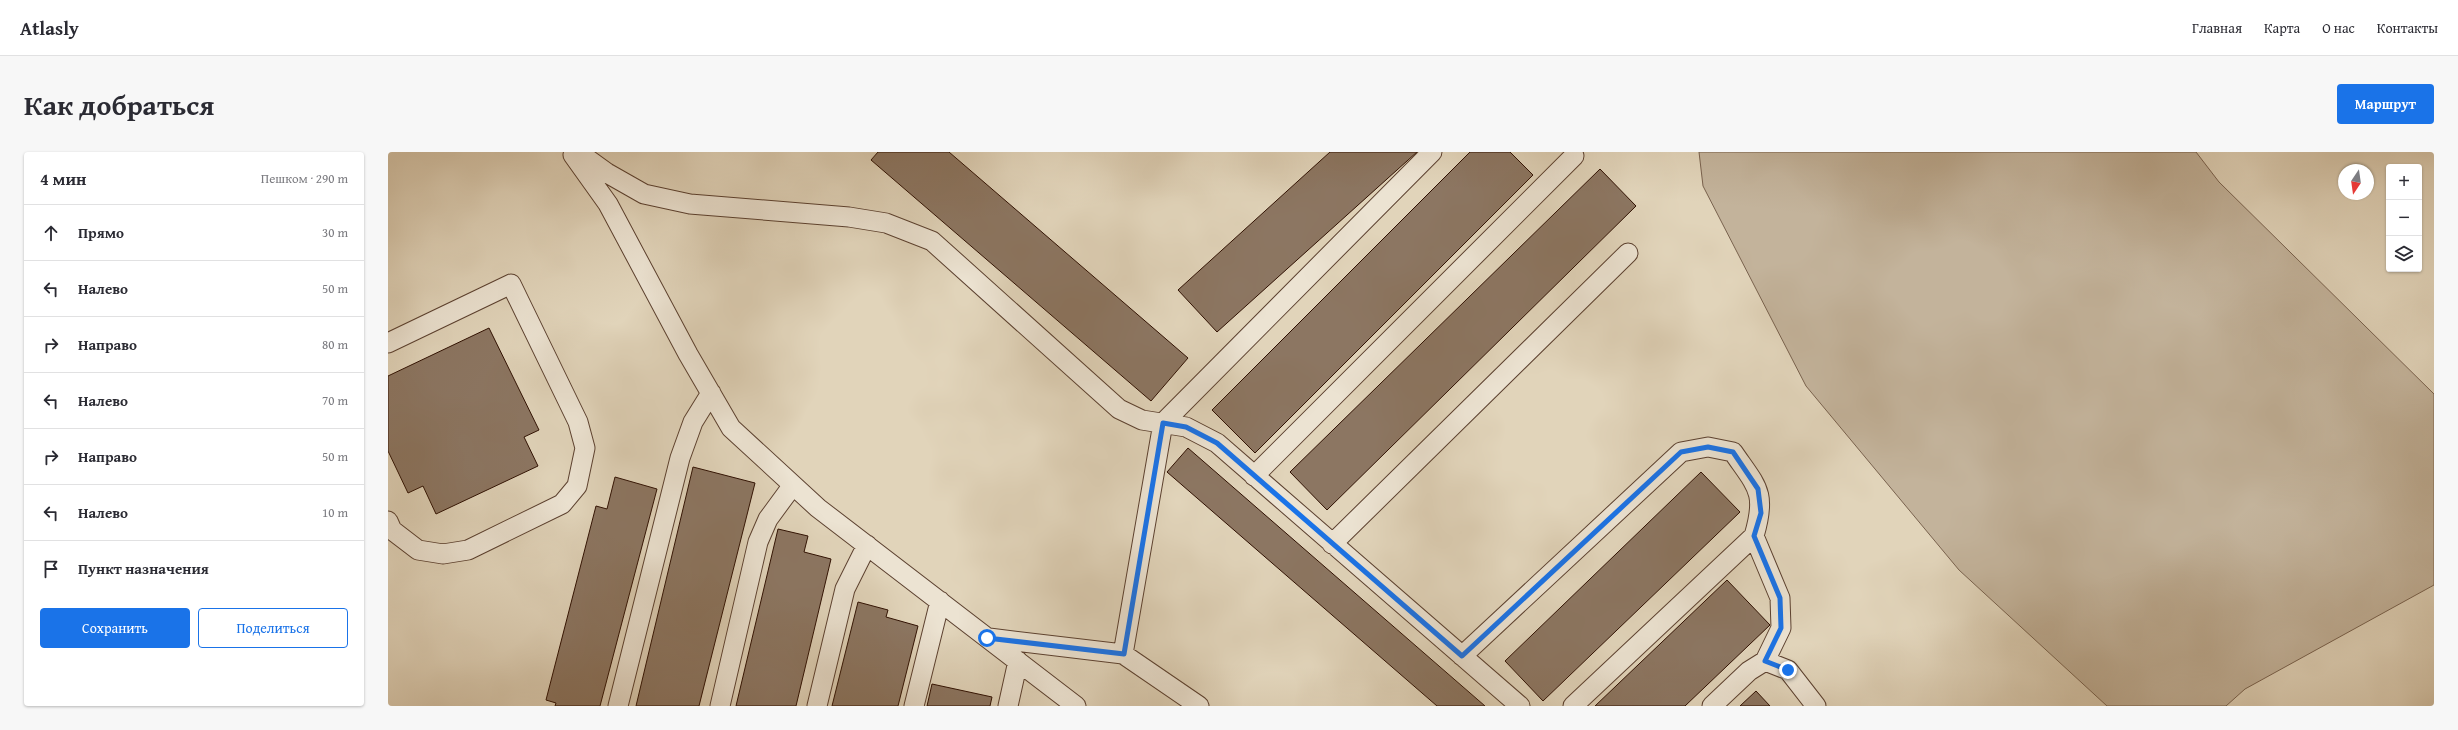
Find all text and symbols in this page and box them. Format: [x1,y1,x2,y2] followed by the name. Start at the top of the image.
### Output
[20,14,79,42] text: Atlasly
[2192,18,2242,38] text: Главная
[2264,18,2300,38] text: Карта
[2322,18,2355,38] text: О нас
[2377,18,2438,38] text: Контакты
[24,84,214,125] text: Как добраться
[2337,84,2434,124] button: Маршрут
[2338,164,2374,200] north arrow
[2386,164,2422,272] map controls
[2386,164,2422,200] button: +
[40,166,86,191] text: 4 мин
[261,169,348,188] text: Пешком · 290 m
[2386,200,2422,236] button: −
[40,222,62,244] icon: ahead
[78,222,124,243] text: Прямо
[322,223,348,242] text: 30 m
[2386,236,2422,272] button: layers
[40,278,62,300] icon: left
[78,278,128,299] text: Налево
[322,279,348,298] text: 50 m
[40,334,62,356] icon: right
[78,334,137,355] text: Направо
[322,335,348,354] text: 80 m
[40,390,62,412] icon: left
[78,390,128,411] text: Налево
[322,391,348,410] text: 70 m
[40,446,62,468] icon: right
[78,446,137,467] text: Направо
[322,447,348,466] text: 50 m
[40,502,62,524] icon: left
[78,502,128,523] text: Налево
[322,503,348,522] text: 10 m
[40,558,62,580] icon: arrive
[78,558,209,579] text: Пункт назначения
[40,608,190,648] button: Сохранить
[198,608,348,648] button: Поделиться
[978,629,996,647] route start
[1779,661,1797,679] route end

